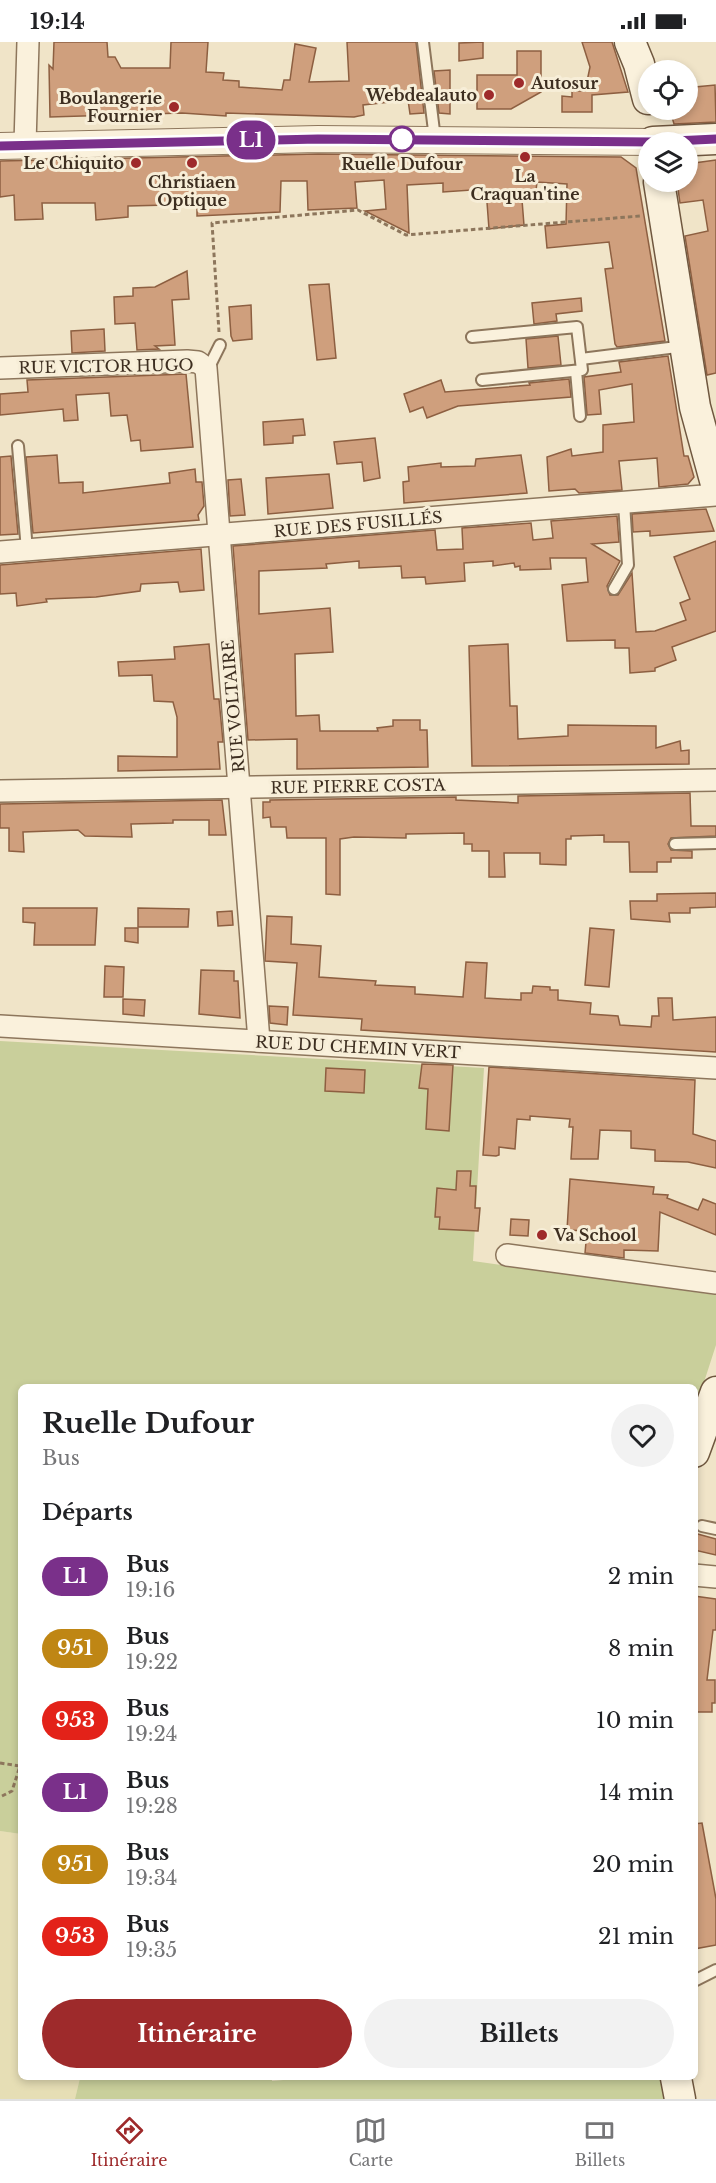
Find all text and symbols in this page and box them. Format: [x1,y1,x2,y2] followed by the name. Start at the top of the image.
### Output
[30,8,85,35] text: 19:14
[638,60,698,192] map controls
[638,60,698,120] button: locate
[530,73,598,93] place label: Autosur
[512,76,526,90] marker: Autosur
[365,85,477,105] place label: Webdealauto
[59,88,162,126] place label: Boulangerie Fournier
[482,88,496,102] marker: Webdealauto
[167,100,181,114] marker: Boulangerie Fournier
[224,120,278,160] line badge: L1
[389,126,415,152] marker: Ruelle Dufour
[238,127,264,153] text: L1
[638,132,698,192] button: layers
[518,150,532,164] marker: La Craquan'tine
[23,153,124,173] place label: Le Chiquito
[341,154,463,174] place label: Ruelle Dufour
[129,156,143,170] marker: Le Chiquito
[185,156,199,170] marker: Christiaen Optique
[470,166,580,204] place label: La Craquan'tine
[148,172,236,210] place label: Christiaen Optique
[18,354,194,378] street label: RUE VICTOR HUGO
[273,507,443,541] street label: RUE DES FUSILLÉS
[217,639,249,773] street label: RUE VOLTAIRE
[270,774,446,798] street label: RUE PIERRE COSTA
[255,1032,461,1062] street label: RUE DU CHEMIN VERT
[553,1225,637,1245] place label: Va School
[535,1228,549,1242] marker: Va School
[611,1404,674,1467] button: heart
[42,1406,254,1441] text: Ruelle Dufour
[42,1446,80,1470] text: Bus
[42,1499,133,1526] text: Départs
[126,1551,169,1578] text: Bus
[62,1563,88,1589] text: L1
[608,1563,674,1590] text: 2 min
[126,1578,175,1602] text: 19:16
[126,1623,169,1650] text: Bus
[57,1635,93,1661] text: 951
[608,1635,674,1662] text: 8 min
[126,1650,178,1674] text: 19:22
[126,1695,169,1722] text: Bus
[55,1707,95,1733] text: 953
[596,1707,674,1734] text: 10 min
[126,1722,178,1746] text: 19:24
[126,1767,169,1794] text: Bus
[62,1779,88,1805] text: L1
[599,1779,674,1806] text: 14 min
[126,1794,178,1818] text: 19:28
[126,1839,169,1866] text: Bus
[57,1851,93,1877] text: 951
[592,1851,674,1878] text: 20 min
[126,1866,178,1890] text: 19:34
[126,1911,169,1938] text: Bus
[55,1923,95,1949] text: 953
[598,1923,674,1950] text: 21 min
[126,1938,177,1962] text: 19:35
[42,1999,352,2068] button: Itinéraire
[364,1999,674,2068] button: Billets
[91,2114,167,2170] tab: Itinéraire
[349,2114,393,2170] tab: Carte
[575,2114,625,2170] tab: Billets

